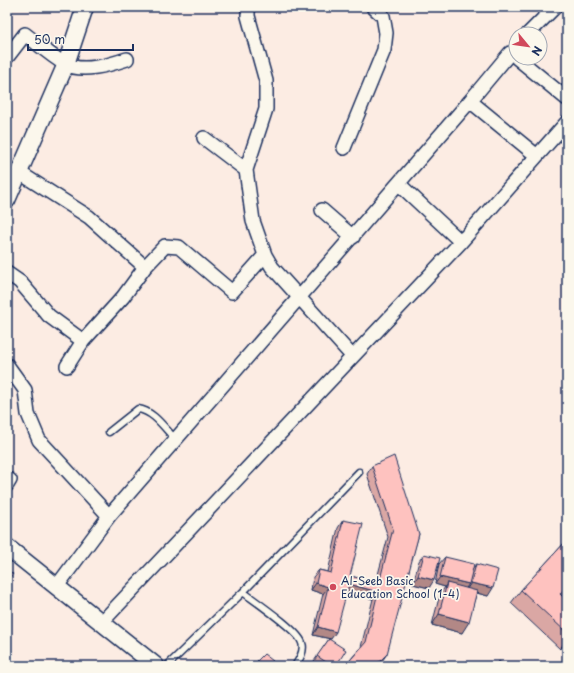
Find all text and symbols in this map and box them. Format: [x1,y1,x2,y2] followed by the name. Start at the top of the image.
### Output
[28,26,133,52] scale bar
[508,26,548,66] north arrow
[34,30,65,48] text: 50 m
[527,43,547,59] text: N
[341,572,460,602] place label: Al-Seeb Basic Education School (1-4)
[328,582,338,592] marker: Al-Seeb Basic Education School (1-4)

